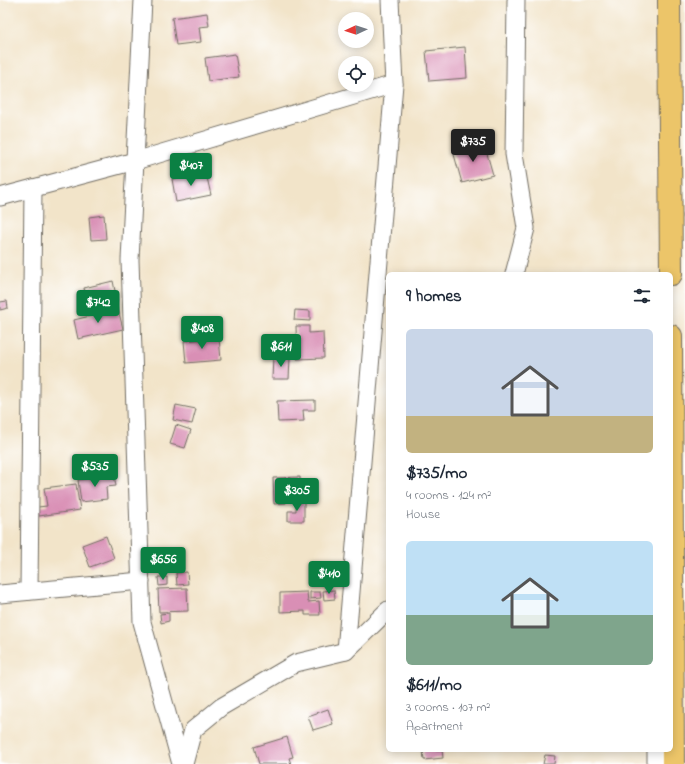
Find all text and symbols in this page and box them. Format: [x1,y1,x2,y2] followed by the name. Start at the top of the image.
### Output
[338,12,374,48] north arrow
[338,12,374,92] map controls
[338,56,374,92] button: locate
[449,129,497,163] pin: $735
[460,132,486,151] text: $735
[167,153,215,187] pin: $407
[179,156,203,175] text: $407
[406,284,462,309] text: 9 homes
[631,285,653,307] icon: filters
[74,290,122,324] pin: $742
[85,293,111,312] text: $742
[178,316,226,350] pin: $408
[190,319,214,338] text: $408
[257,334,305,368] pin: $611
[270,337,292,356] text: $611
[494,355,566,427] icon: home
[71,454,119,488] pin: $535
[81,457,109,476] text: $535
[406,461,467,486] text: $735/mo
[273,478,321,512] pin: $305
[284,481,310,500] text: $305
[406,486,491,505] text: 4 rooms · 124 m²
[406,505,440,524] text: House
[139,547,187,581] pin: $656
[150,550,176,569] text: $656
[305,561,353,595] pin: $410
[318,564,340,583] text: $410
[494,567,566,639] icon: home
[406,673,462,698] text: $611/mo
[406,698,490,717] text: 3 rooms · 107 m²
[406,717,463,736] text: Apartment

